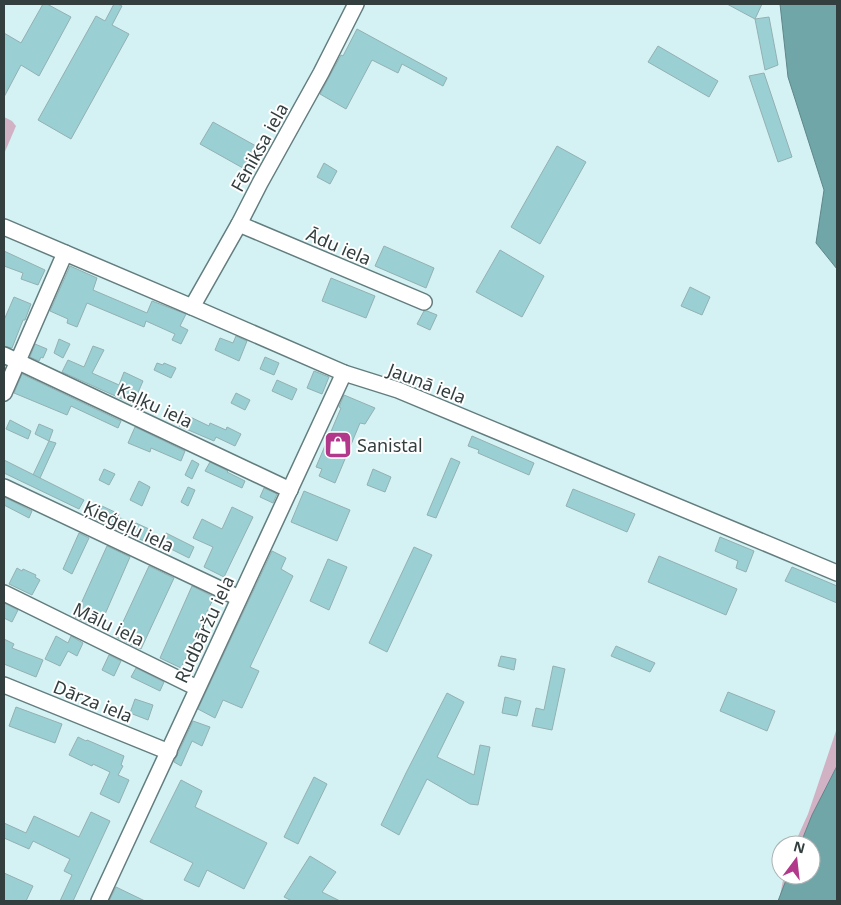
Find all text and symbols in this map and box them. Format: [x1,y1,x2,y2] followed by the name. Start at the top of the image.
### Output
[225,98,293,196] street label: Fēniksa iela
[303,222,375,270] street label: Ādu iela
[383,356,469,409] street label: Jaunā iela
[113,377,197,433] street label: Kaļķu iela
[323,430,353,460] shop icon: Sanistal
[357,433,423,457] place label: Sanistal
[80,495,178,557] street label: Ķieģeļu iela
[169,571,239,687] street label: Rudbāržu iela
[69,596,149,652] street label: Mālu iela
[50,674,136,728] street label: Dārza iela
[771,835,821,885] north arrow
[792,836,807,858] text: N

